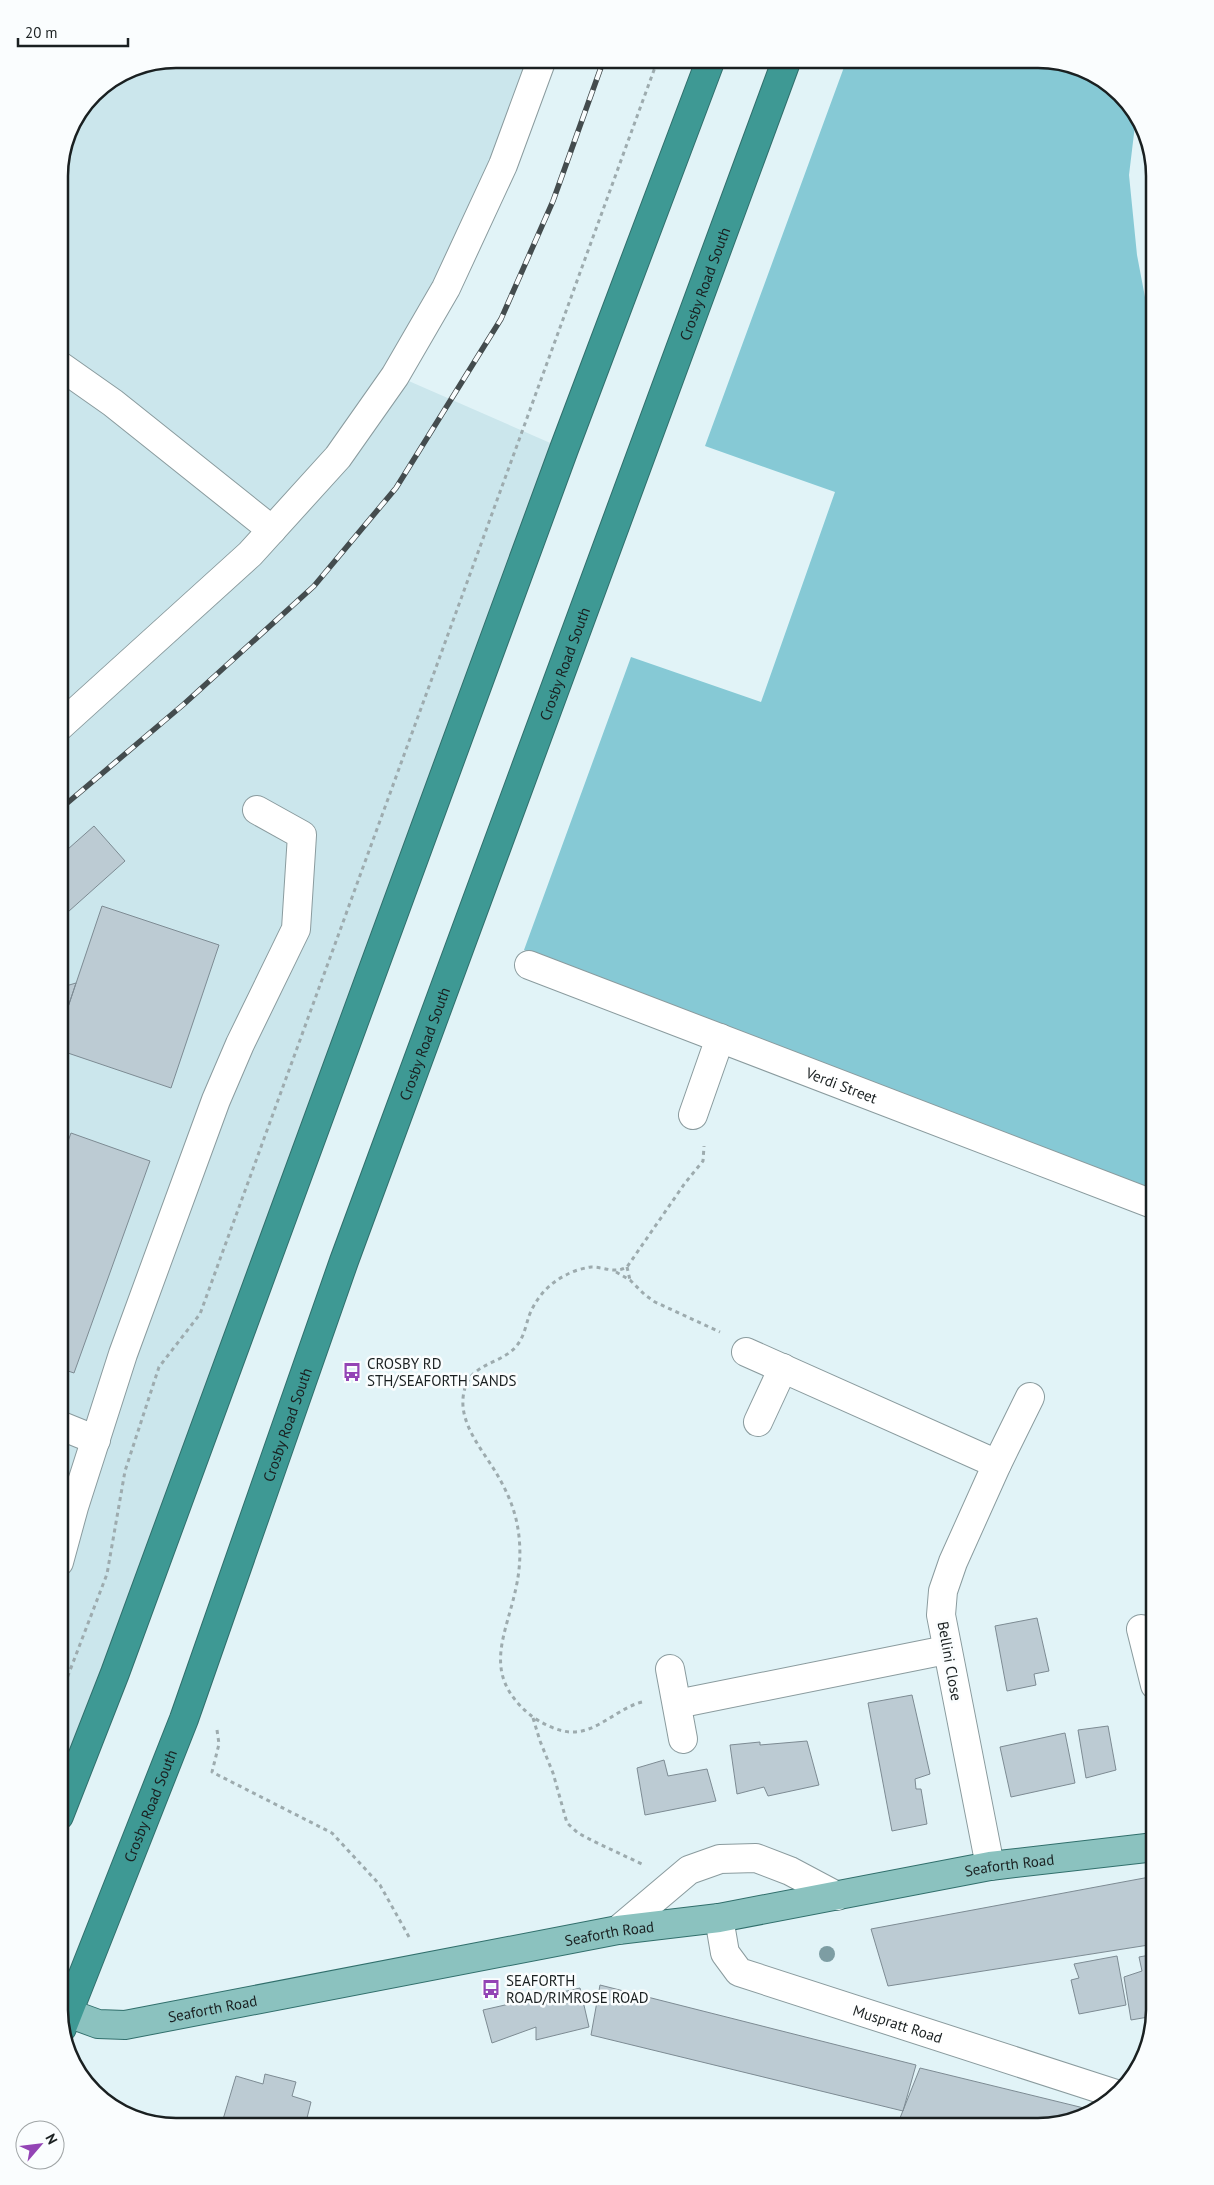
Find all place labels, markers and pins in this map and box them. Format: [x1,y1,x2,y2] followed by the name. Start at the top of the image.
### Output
[367,1354,517,1390] place label: CROSBY RD STH/SEAFORTH SANDS
[341,1361,363,1383] bus stop icon: CROSBY RD STH/SEAFORTH SANDS
[506,1971,648,2007] place label: SEAFORTH ROAD/RIMROSE ROAD
[480,1978,502,2000] bus stop icon: SEAFORTH ROAD/RIMROSE ROAD

